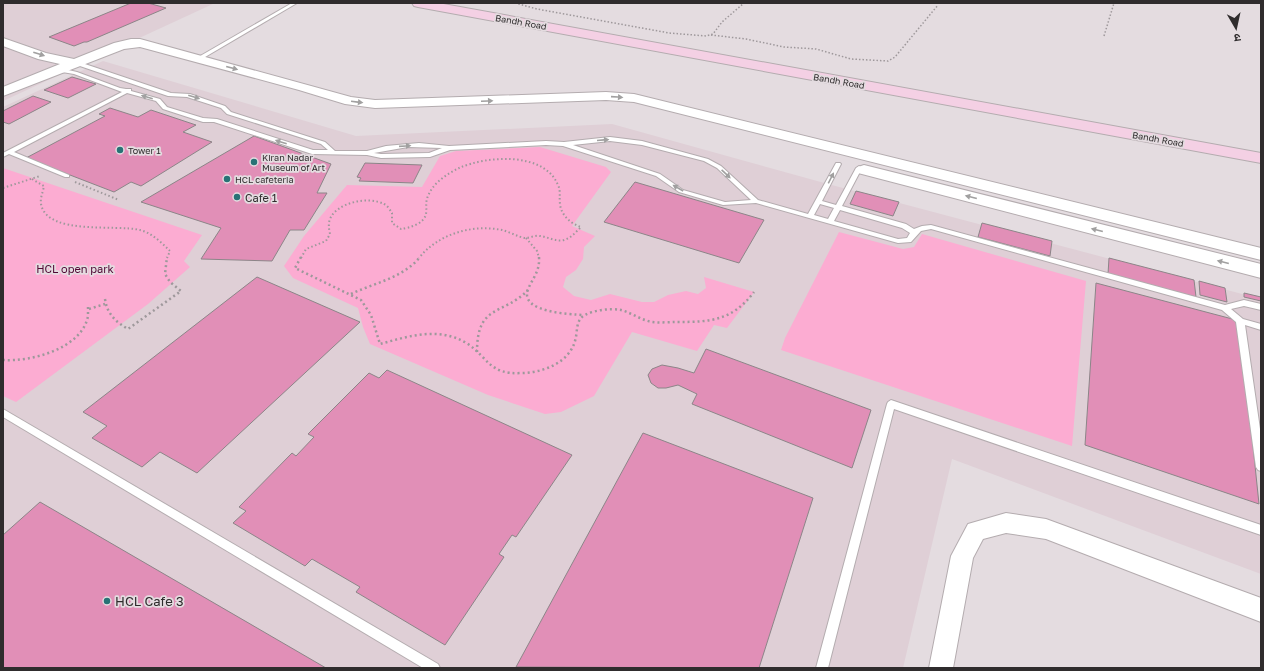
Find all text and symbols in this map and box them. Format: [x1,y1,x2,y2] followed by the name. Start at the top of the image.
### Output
[1216,8,1256,48] north arrow
[494,12,548,32] street label: Bandh Road
[1233,31,1242,45] text: उ
[34,51,46,57] one-way arrow
[226,65,238,71] one-way arrow
[812,71,866,91] street label: Bandh Road
[611,93,623,100] one-way arrow
[141,94,153,100] one-way arrow
[188,94,200,100] one-way arrow
[481,97,493,104] one-way arrow
[351,99,363,105] one-way arrow
[1131,129,1185,149] street label: Bandh Road
[597,137,609,143] one-way arrow
[275,139,287,145] one-way arrow
[399,143,411,150] one-way arrow
[115,145,125,155] marker: Tower 1
[128,145,161,156] place label: Tower 1
[262,152,325,173] place label: Kiran Nadar Museum of Art
[249,157,259,167] marker: Kiran Nadar Museum of Art
[721,169,731,179] one-way arrow
[828,172,834,184] one-way arrow
[222,174,232,184] marker: HCL cafeteria
[235,174,294,185] place label: HCL cafeteria
[672,184,684,191] one-way arrow
[245,191,277,204] place label: Cafe 1
[232,192,242,202] marker: Cafe 1
[965,194,978,200] one-way arrow
[1091,226,1103,232] one-way arrow
[1217,259,1229,265] one-way arrow
[36,262,114,275] park label: HCL open park
[115,593,184,609] place label: HCL Cafe 3
[102,596,112,606] marker: HCL Cafe 3

